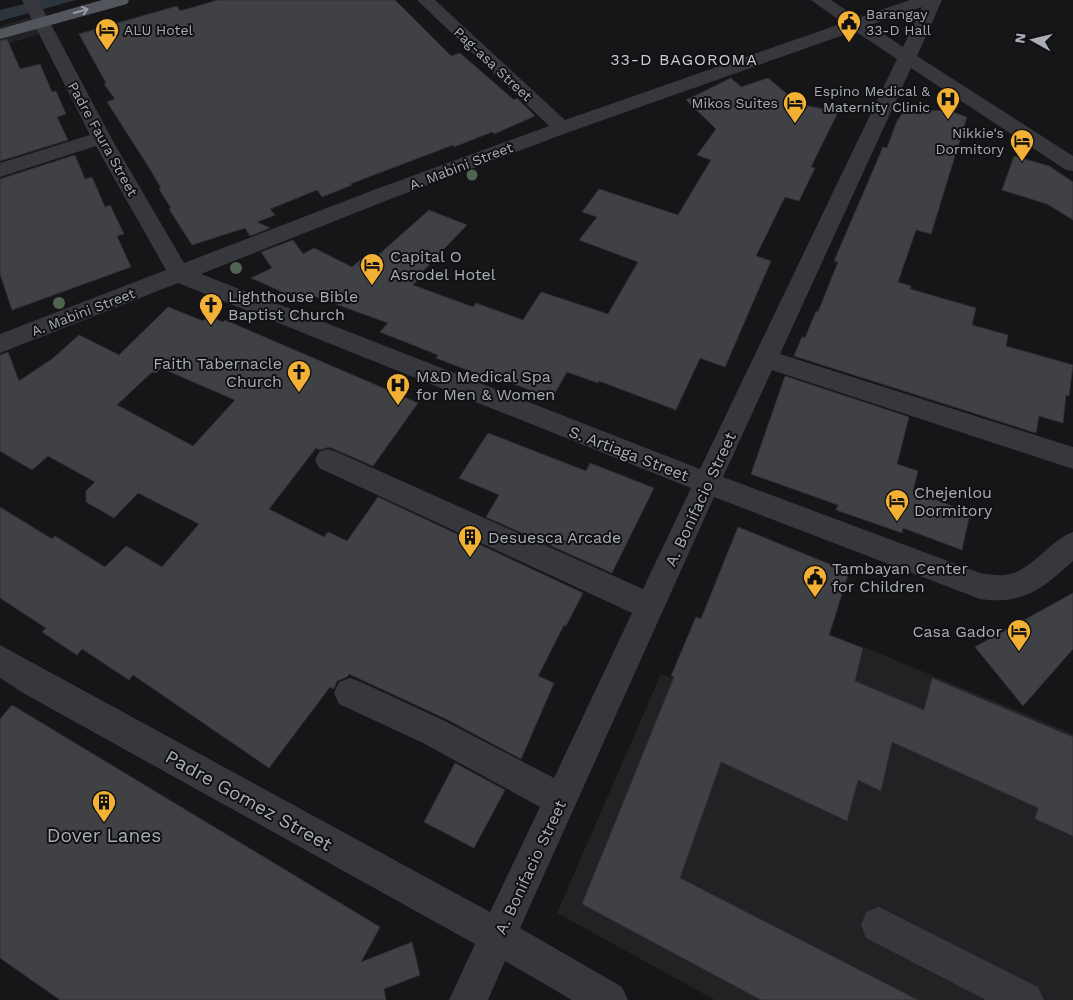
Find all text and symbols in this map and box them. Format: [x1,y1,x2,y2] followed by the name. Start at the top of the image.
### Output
[73,6,89,15] one-way arrow
[866,6,932,38] place label: Barangay 33-D Hall
[836,9,862,43] public building icon: Barangay 33-D Hall
[1008,15,1058,65] north arrow
[94,17,120,51] hotel icon: ALU Hotel
[124,22,193,38] place label: ALU Hotel
[451,24,535,104] street label: Pag-asa Street
[1011,32,1029,44] text: N
[610,50,758,69] district label: 33-D BAGOROMA
[65,79,141,199] street label: Padre Faura Street
[814,83,930,115] place label: Espino Medical & Maternity Clinic
[935,86,961,120] hospital icon: Espino Medical & Maternity Clinic
[782,90,808,124] hotel icon: Mikos Suites
[691,95,778,111] place label: Mikos Suites
[936,125,1005,157] place label: Nikkie's Dormitory
[1009,128,1035,162] hotel icon: Nikkie's Dormitory
[407,139,515,193] street label: A. Mabini Street
[390,247,496,284] place label: Capital O Asrodel Hotel
[359,252,385,286] hotel icon: Capital O Asrodel Hotel
[29,285,137,339] street label: A. Mabini Street
[228,287,358,324] place label: Lighthouse Bible Baptist Church
[198,292,224,326] church icon: Lighthouse Bible Baptist Church
[153,354,282,391] place label: Faith Tabernacle Church
[286,359,312,393] church icon: Faith Tabernacle Church
[416,367,555,404] place label: M&D Medical Spa for Men & Women
[385,372,411,406] hospital icon: M&D Medical Spa for Men & Women
[566,422,692,485] street label: S. Artiaga Street
[661,429,740,569] street label: A. Bonifacio Street
[914,483,993,520] place label: Chejenlou Dormitory
[884,488,910,522] hotel icon: Chejenlou Dormitory
[457,524,483,558] building icon: Desuesca Arcade
[488,528,621,547] place label: Desuesca Arcade
[832,559,968,596] place label: Tambayan Center for Children
[802,564,828,598] public building icon: Tambayan Center for Children
[1006,618,1032,652] hotel icon: Casa Gador
[913,622,1002,641] place label: Casa Gador
[161,745,336,856] street label: Padre Gomez Street
[91,789,117,823] building icon: Dover Lanes
[491,797,570,937] street label: A. Bonifacio Street
[47,824,161,847] place label: Dover Lanes

